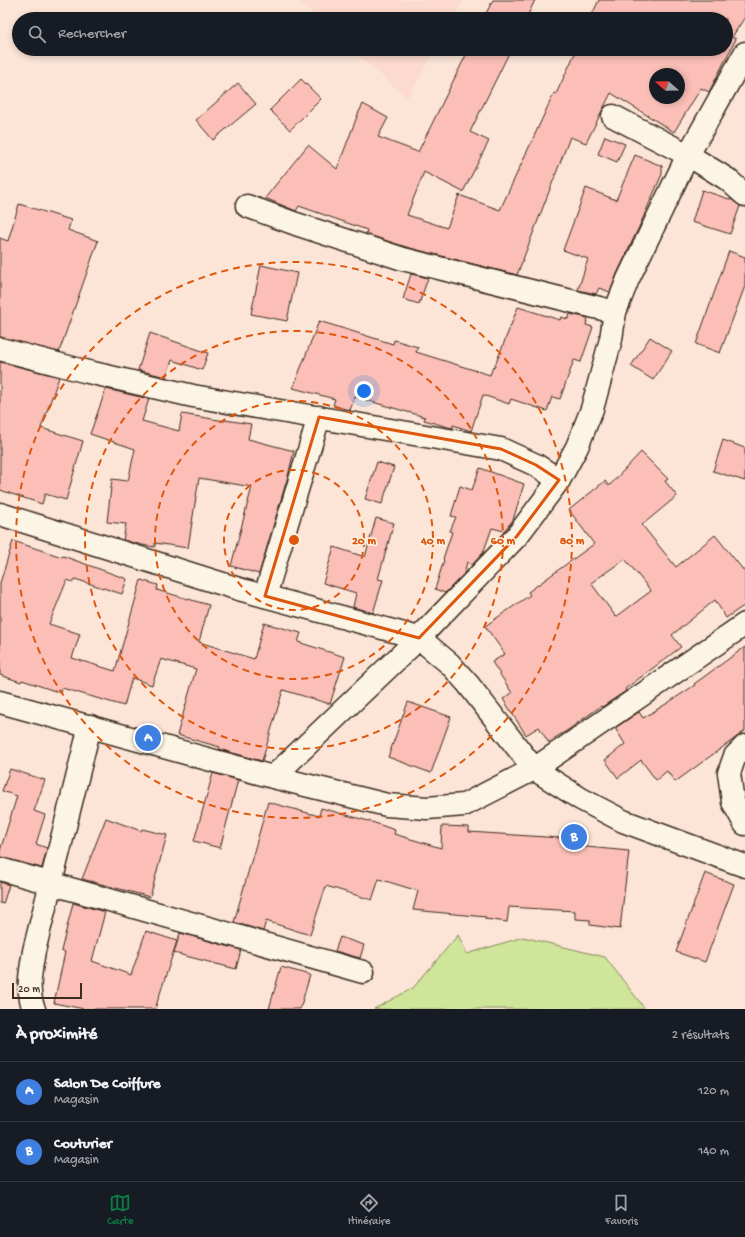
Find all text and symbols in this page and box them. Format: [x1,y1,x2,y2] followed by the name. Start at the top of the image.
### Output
[12,12,733,56] search box
[26,23,48,45] icon: search
[58,25,126,43] text: Rechercher
[649,68,685,104] north arrow
[354,381,374,401] your location
[287,533,301,547] centre of rings
[352,535,377,549] text: 20 m
[420,535,445,549] text: 40 m
[491,535,516,549] text: 60 m
[560,535,585,549] text: 80 m
[135,723,161,753] pin: A
[561,822,587,852] pin: B
[12,981,82,1000] scale bar
[18,984,40,996] text: 20 m
[16,1025,97,1045] text: À proximité
[672,1028,729,1043] text: 2 résultats
[54,1075,161,1093] text: Salon De Coiffure
[25,1084,33,1099] text: A
[698,1084,729,1099] text: 120 m
[54,1093,99,1108] text: Magasin
[54,1135,112,1153] text: Couturier
[26,1144,32,1159] text: B
[698,1144,729,1159] text: 140 m
[54,1153,99,1168] text: Magasin
[107,1192,133,1228] tab: Carte
[348,1192,390,1228] tab: Itinéraire
[605,1192,638,1228] tab: Favoris

